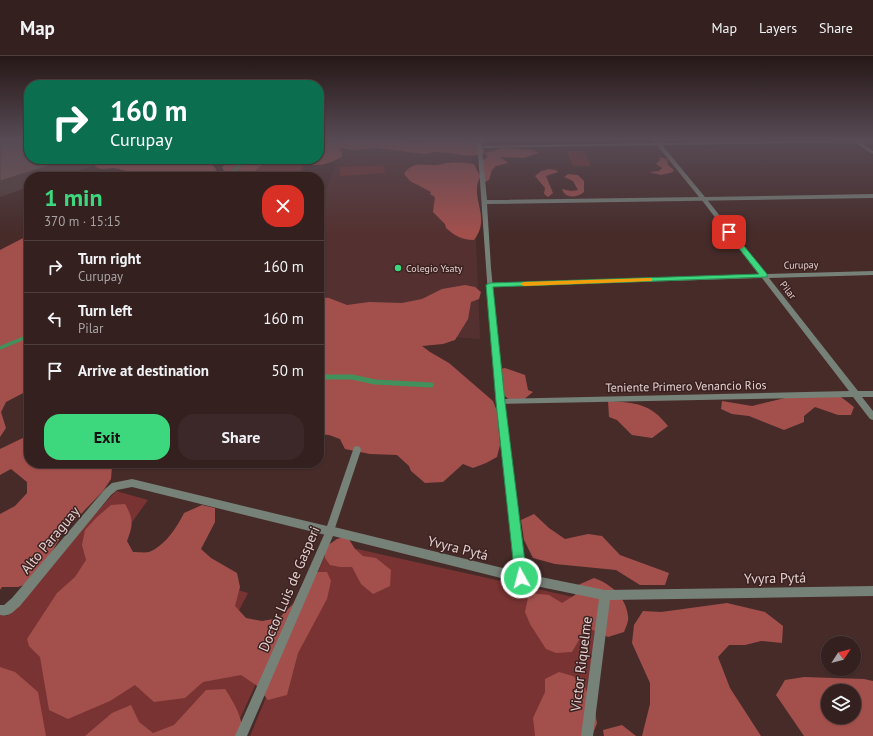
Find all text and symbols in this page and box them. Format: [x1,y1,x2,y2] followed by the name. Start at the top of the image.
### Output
[20,16,55,40] text: Map
[711,19,737,37] text: Map
[759,19,797,37] text: Layers
[819,19,853,37] text: Share
[110,92,187,129] text: 160 m
[44,96,96,148] icon: right
[110,128,173,151] text: Curupay
[44,182,103,213] text: 1 min
[262,185,304,227] button: close
[44,213,121,230] text: 370 m · 15:15
[712,215,746,249] pin
[718,221,740,243] icon: arrive
[78,249,141,268] text: Turn right
[44,256,66,278] icon: right
[263,257,304,276] text: 160 m
[784,258,819,272] street label: Curupay
[406,262,463,275] place label: Colegio Ysaty
[393,263,403,273] marker: Colegio Ysaty
[78,268,123,285] text: Curupay
[777,278,800,302] street label: Pilar
[78,301,132,320] text: Turn left
[44,308,66,330] icon: left
[263,309,304,328] text: 160 m
[78,320,103,337] text: Pilar
[44,360,66,382] icon: arrive
[78,361,209,380] text: Arrive at destination
[271,361,304,380] text: 50 m
[605,377,767,395] street label: Teniente Primero Venancio Rios
[44,414,170,460] button: Exit
[178,414,304,460] button: Share
[17,502,84,577] street label: Alto Paraguay
[254,524,324,654] street label: Doctor Luis de Gasperi
[426,532,490,564] street label: Yvyra Pytá
[500,557,542,599] position arrow
[744,568,806,588] street label: Yvyra Pytá
[566,616,596,713] street label: Victor Riquelme
[821,636,861,676] north arrow
[821,636,861,724] map controls
[821,684,861,724] button: layers

